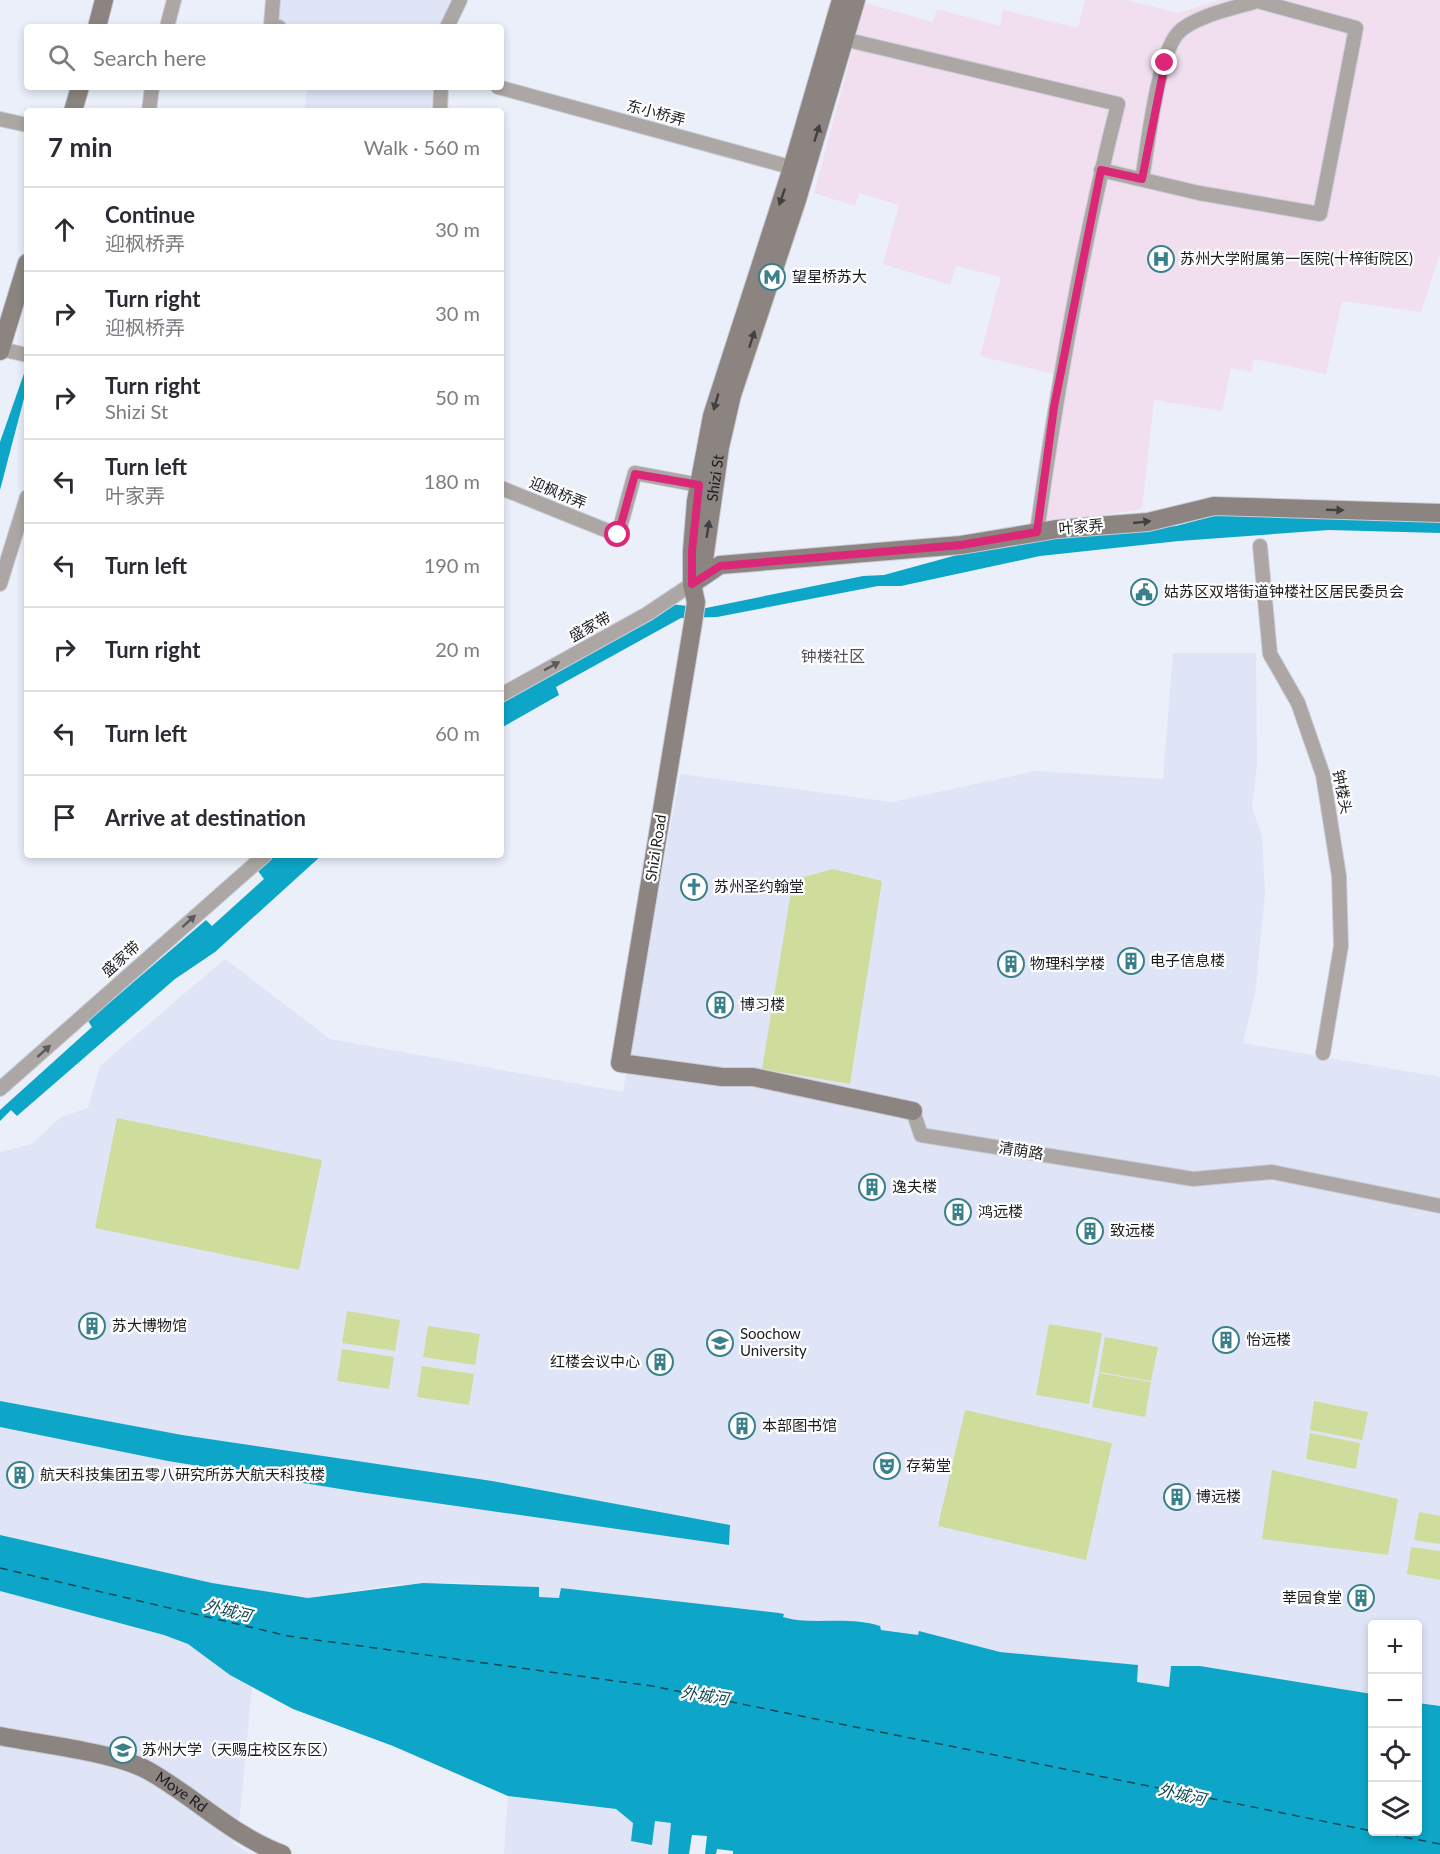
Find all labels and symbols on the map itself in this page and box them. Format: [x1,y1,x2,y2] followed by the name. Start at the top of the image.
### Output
[1151,49,1177,75] route end
[625,96,688,128] street label: 东小桥弄
[813,124,822,142] one-way arrow
[777,188,786,206] one-way arrow
[1146,244,1176,274] hospital icon: 苏州大学附属第一医院(十梓街院区)
[1180,249,1413,267] place label: 苏州大学附属第一医院(十梓街院区)
[757,262,787,292] metro station icon: 望星桥苏大
[792,267,867,285] place label: 望星桥苏大
[747,330,757,348] one-way arrow
[710,393,720,411] one-way arrow
[702,453,727,503] street label: Shizi St
[527,472,590,512] street label: 迎枫桥弄
[1325,505,1344,514] one-way arrow
[1058,515,1104,537] street label: 叶家弄
[1132,517,1151,527] one-way arrow
[704,519,713,538] one-way arrow
[604,521,630,547] route start
[1129,577,1159,607] public building icon: 姑苏区双塔街道钟楼社区居民委员会
[1164,582,1404,600] place label: 姑苏区双塔街道钟楼社区居民委员会
[565,607,614,645] street label: 盛家带
[801,646,865,665] district label: 钟楼社区
[544,661,561,671] one-way arrow
[1330,768,1356,816] street label: 钟楼头
[641,813,669,883] street label: Shizi Road
[679,872,709,902] church icon: 苏州圣约翰堂
[714,877,804,895] place label: 苏州圣约翰堂
[181,915,196,928] one-way arrow
[98,937,143,980] street label: 盛家带
[1116,946,1146,976] building icon: 电子信息楼
[996,949,1026,979] building icon: 物理科学楼
[1150,951,1225,969] place label: 电子信息楼
[1030,954,1105,972] place label: 物理科学楼
[705,990,735,1020] building icon: 博习楼
[740,995,785,1013] place label: 博习楼
[36,1045,51,1058] one-way arrow
[998,1138,1045,1162] street label: 清荫路
[857,1172,887,1202] building icon: 逸夫楼
[892,1177,937,1195] place label: 逸夫楼
[943,1197,973,1227] building icon: 鸿远楼
[978,1202,1023,1220] place label: 鸿远楼
[1075,1216,1105,1246] building icon: 致远楼
[1110,1221,1155,1239] place label: 致远楼
[77,1311,107,1341] building icon: 苏大博物馆
[112,1316,187,1334] place label: 苏大博物馆
[740,1324,807,1359] place label: Soochow University
[1211,1325,1241,1355] building icon: 怡远楼
[705,1328,735,1358] school or university icon: Soochow University
[1246,1330,1291,1348] place label: 怡远楼
[645,1347,675,1377] building icon: 红楼会议中心
[550,1352,640,1370] place label: 红楼会议中心
[727,1411,757,1441] building icon: 本部图书馆
[762,1416,837,1434] place label: 本部图书馆
[872,1451,902,1481] theatre icon: 存菊堂
[906,1456,951,1474] place label: 存菊堂
[5,1460,35,1490] building icon: 航天科技集团五零八研究所苏大航天科技楼
[40,1465,325,1483] place label: 航天科技集团五零八研究所苏大航天科技楼
[1162,1482,1192,1512] building icon: 博远楼
[1196,1487,1241,1505] place label: 博远楼
[1346,1583,1376,1613] building icon: 莘园食堂
[1282,1588,1342,1606] place label: 莘园食堂
[203,1594,257,1625] water label: 外城河
[680,1681,733,1708] water label: 外城河
[108,1735,138,1765] school or university icon: 苏州大学（天赐庄校区东区）
[142,1740,337,1758] place label: 苏州大学（天赐庄校区东区）
[153,1767,211,1815] street label: Moye Rd
[1157,1779,1211,1809] water label: 外城河

